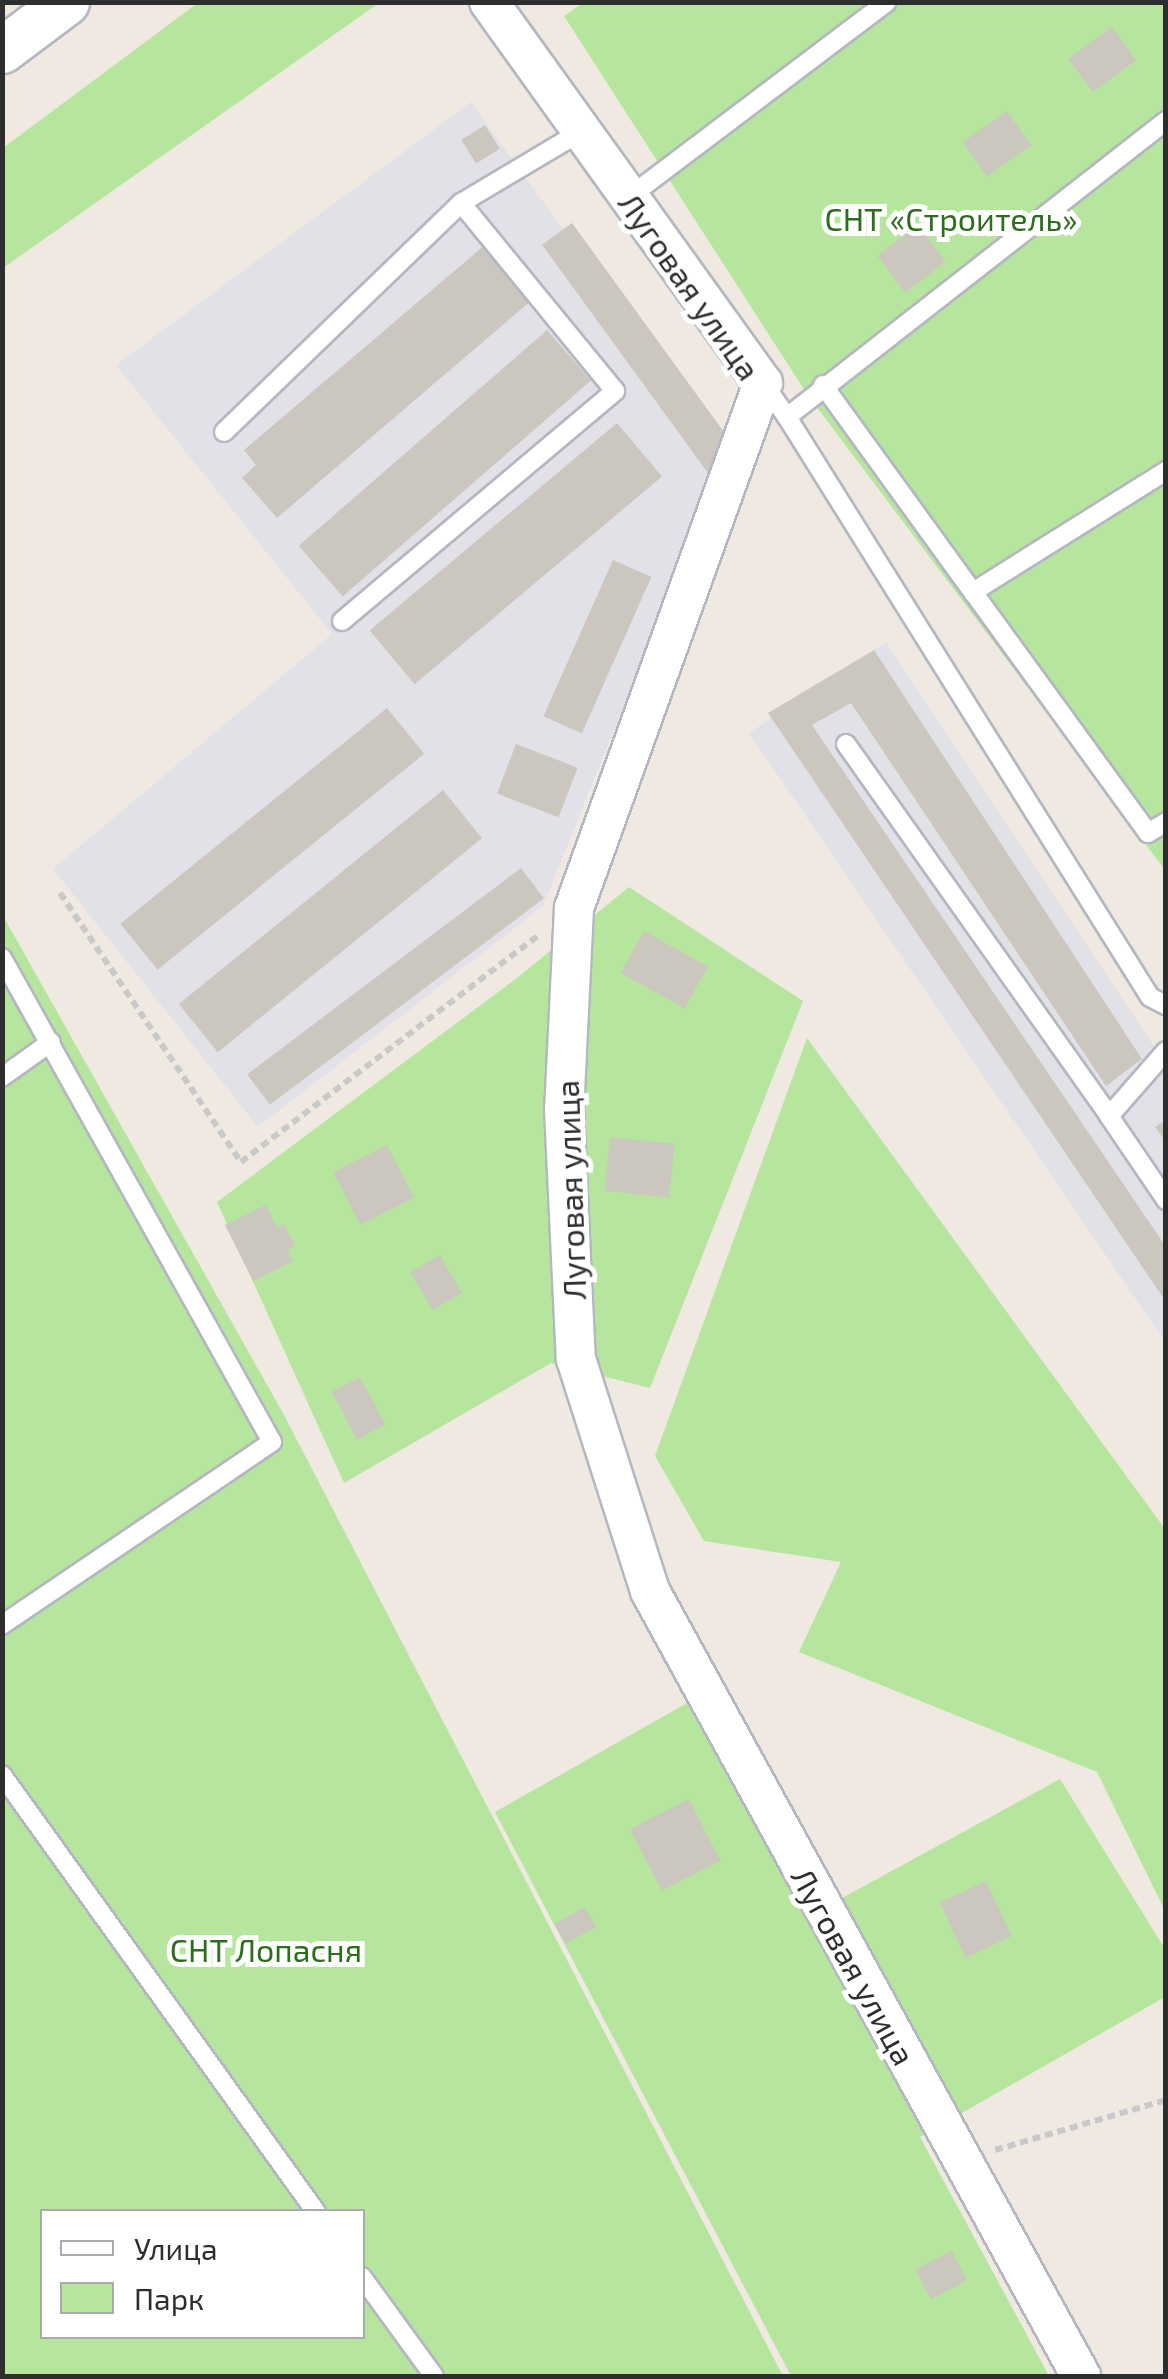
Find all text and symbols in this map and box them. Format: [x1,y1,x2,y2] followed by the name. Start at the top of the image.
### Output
[611,185,769,387] street label: Луговая улица
[824,199,1078,237] park label: СНТ «Строитель»
[547,1079,593,1301] street label: Луговая улица
[784,1861,924,2071] street label: Луговая улица
[170,1930,362,1968] park label: СНТ Лопасня
[40,2209,365,2339] legend
[134,2230,218,2266] text: Улица
[134,2280,204,2316] text: Парк

